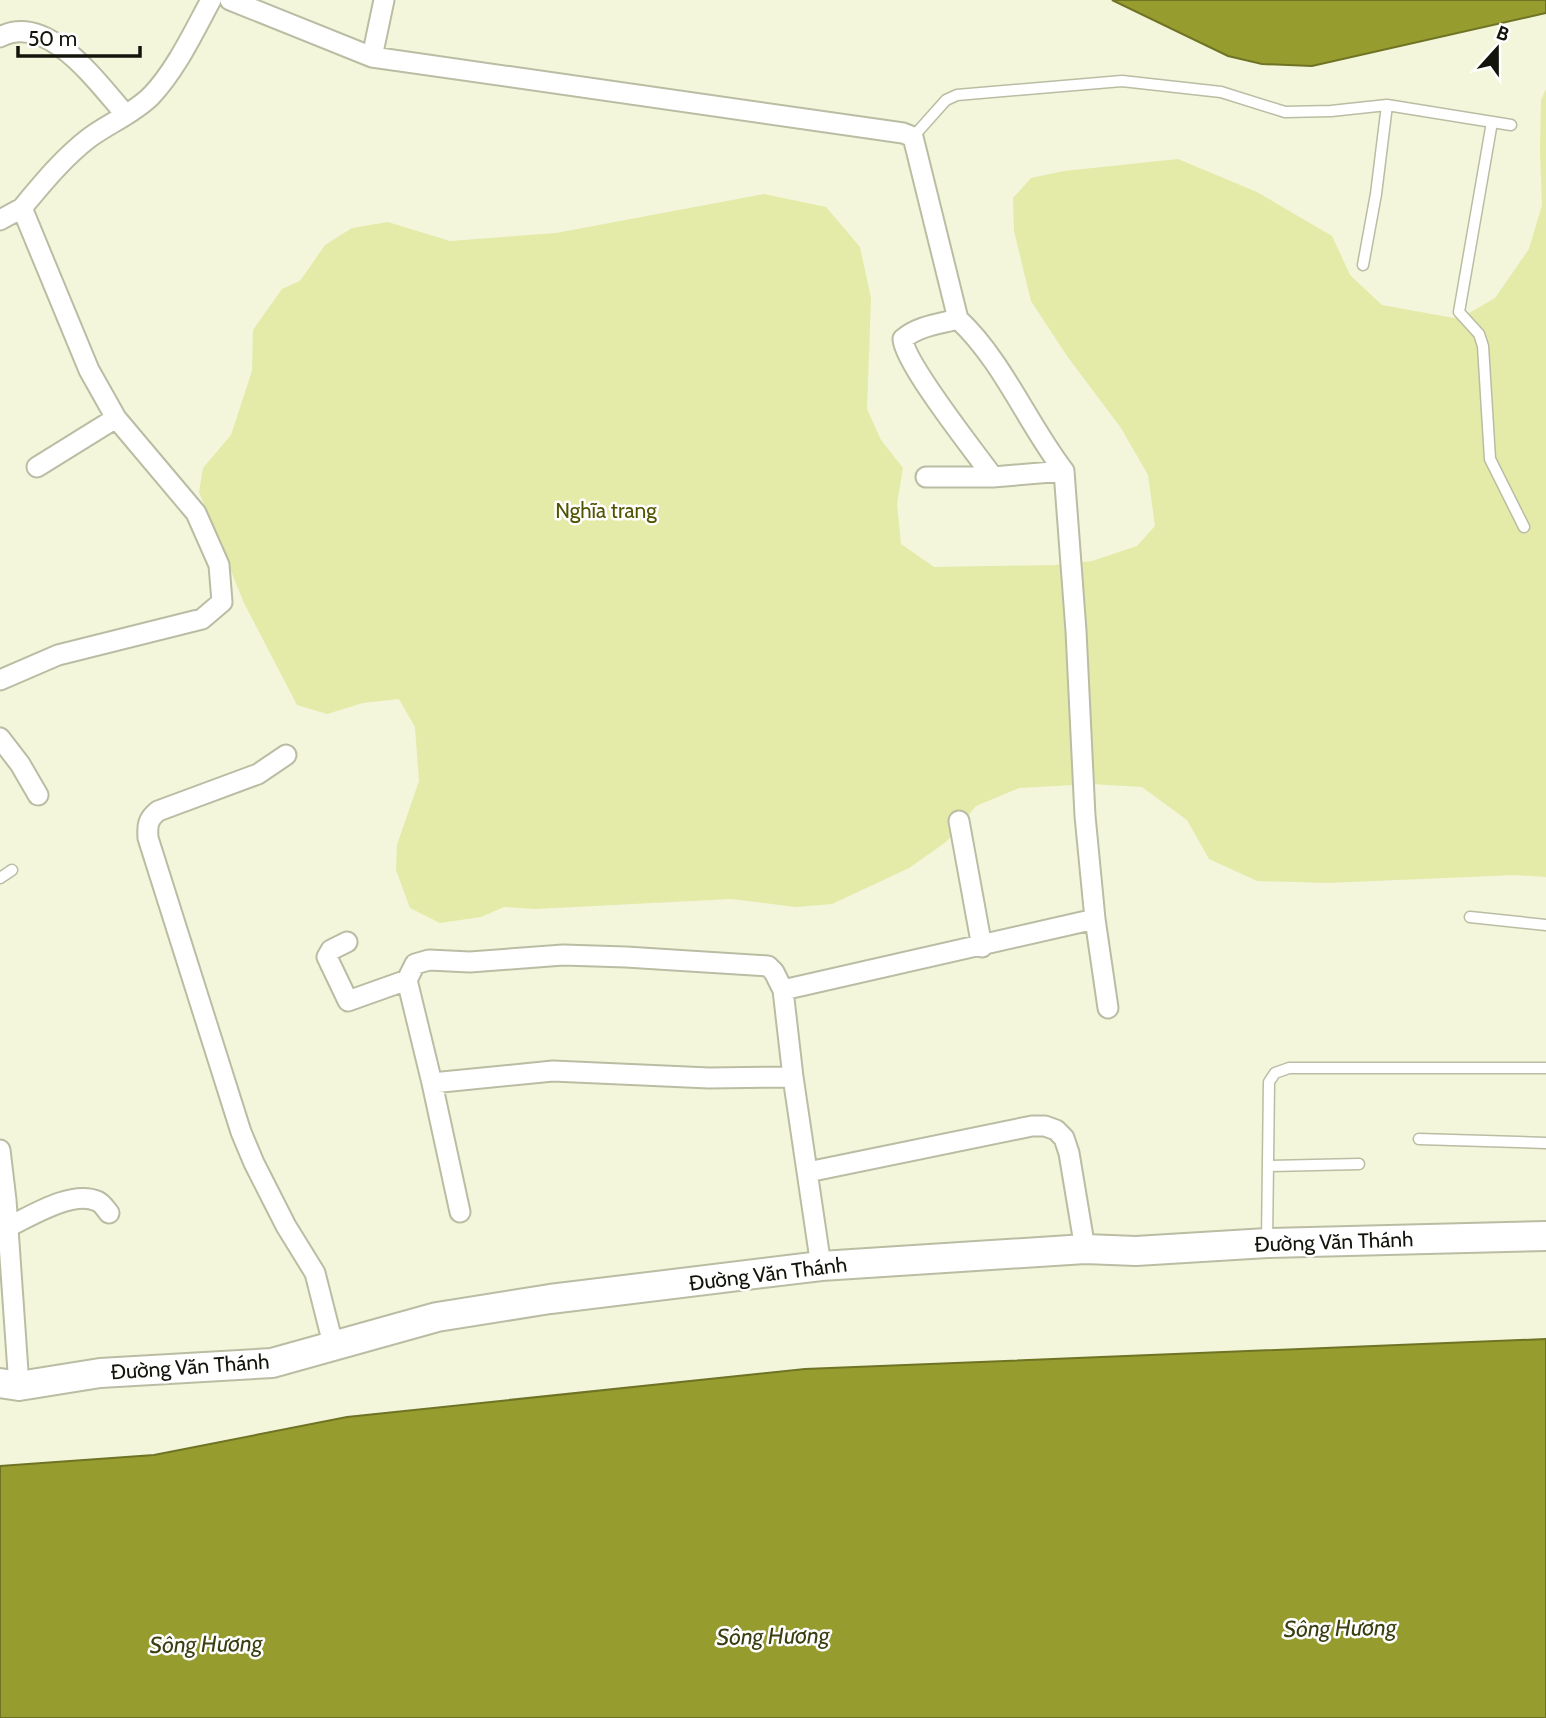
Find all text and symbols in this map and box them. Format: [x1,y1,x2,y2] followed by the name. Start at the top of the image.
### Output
[18,14,140,58] scale bar
[1462,14,1532,84] north arrow
[1493,21,1513,46] text: B
[28,26,77,51] text: 50 m
[555,498,657,523] park label: Nghĩa trang
[1254,1226,1414,1257] street label: Đường Văn Thánh
[688,1251,848,1296] street label: Đường Văn Thánh
[110,1348,270,1385] street label: Đường Văn Thánh
[1283,1613,1398,1643] water label: Sông Hương
[716,1621,831,1651] water label: Sông Hương
[149,1629,264,1659] water label: Sông Hương

